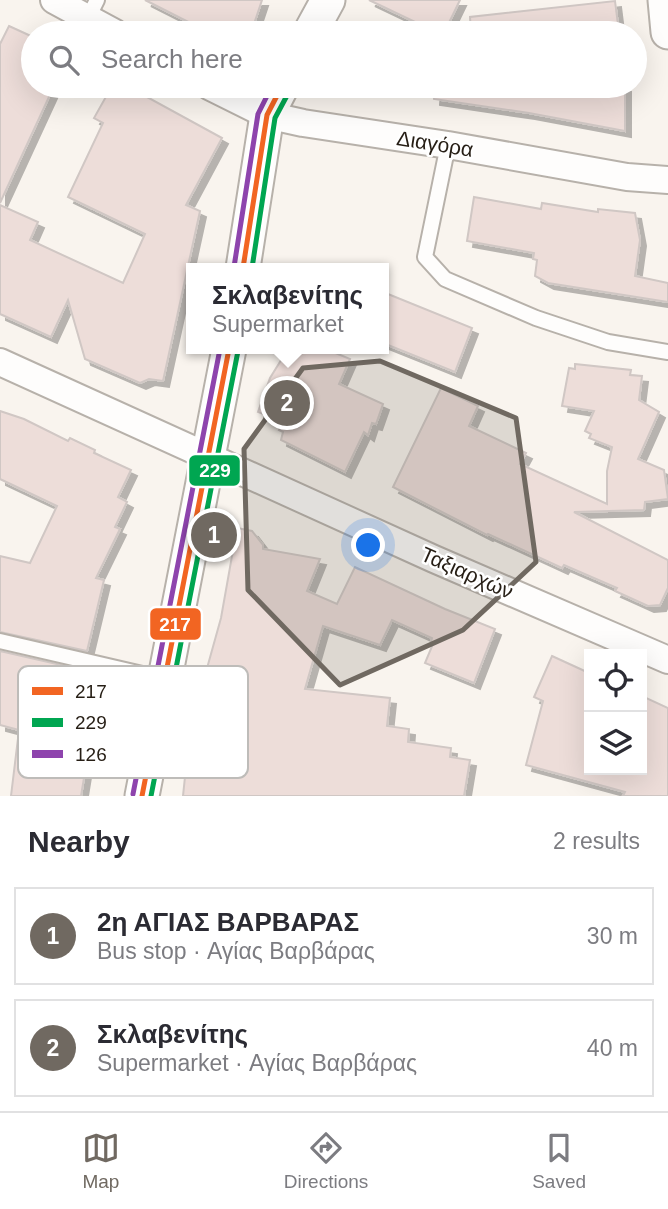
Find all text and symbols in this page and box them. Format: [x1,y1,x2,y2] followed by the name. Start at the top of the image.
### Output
[21,21,647,98] search box
[45,41,83,79] icon: search
[101,44,243,74] text: Search here
[395,126,475,161] street label: Διαγόρα
[186,263,389,354] popup
[212,280,363,310] text: Σκλαβενίτης
[212,311,344,337] text: Supermarket
[264,377,310,429] pin: 2
[188,454,241,487] line badge: 229
[199,460,231,481] text: 229
[191,509,237,561] pin: 1
[351,528,385,562] your location
[418,542,517,603] street label: Ταξιαρχών
[149,607,202,641] line badge: 217
[159,614,191,635] text: 217
[584,649,647,775] map controls
[584,649,647,712] button: locate
[18,666,248,778] legend
[75,681,107,702] text: 217
[75,712,107,733] text: 229
[584,712,647,775] button: layers
[75,744,107,765] text: 126
[28,825,130,858] text: Nearby
[553,828,640,854] text: 2 results
[97,907,359,937] text: 2η ΑΓΙΑΣ ΒΑΡΒΑΡΑΣ
[47,923,59,949] text: 1
[587,923,638,949] text: 30 m
[97,938,375,964] text: Bus stop · Αγίας Βαρβάρας
[97,1019,248,1049] text: Σκλαβενίτης
[47,1035,59,1061] text: 2
[587,1035,638,1061] text: 40 m
[97,1050,417,1076] text: Supermarket · Αγίας Βαρβάρας
[82,1129,120,1193] tab: Map
[284,1129,368,1193] tab: Directions
[532,1129,586,1193] tab: Saved

